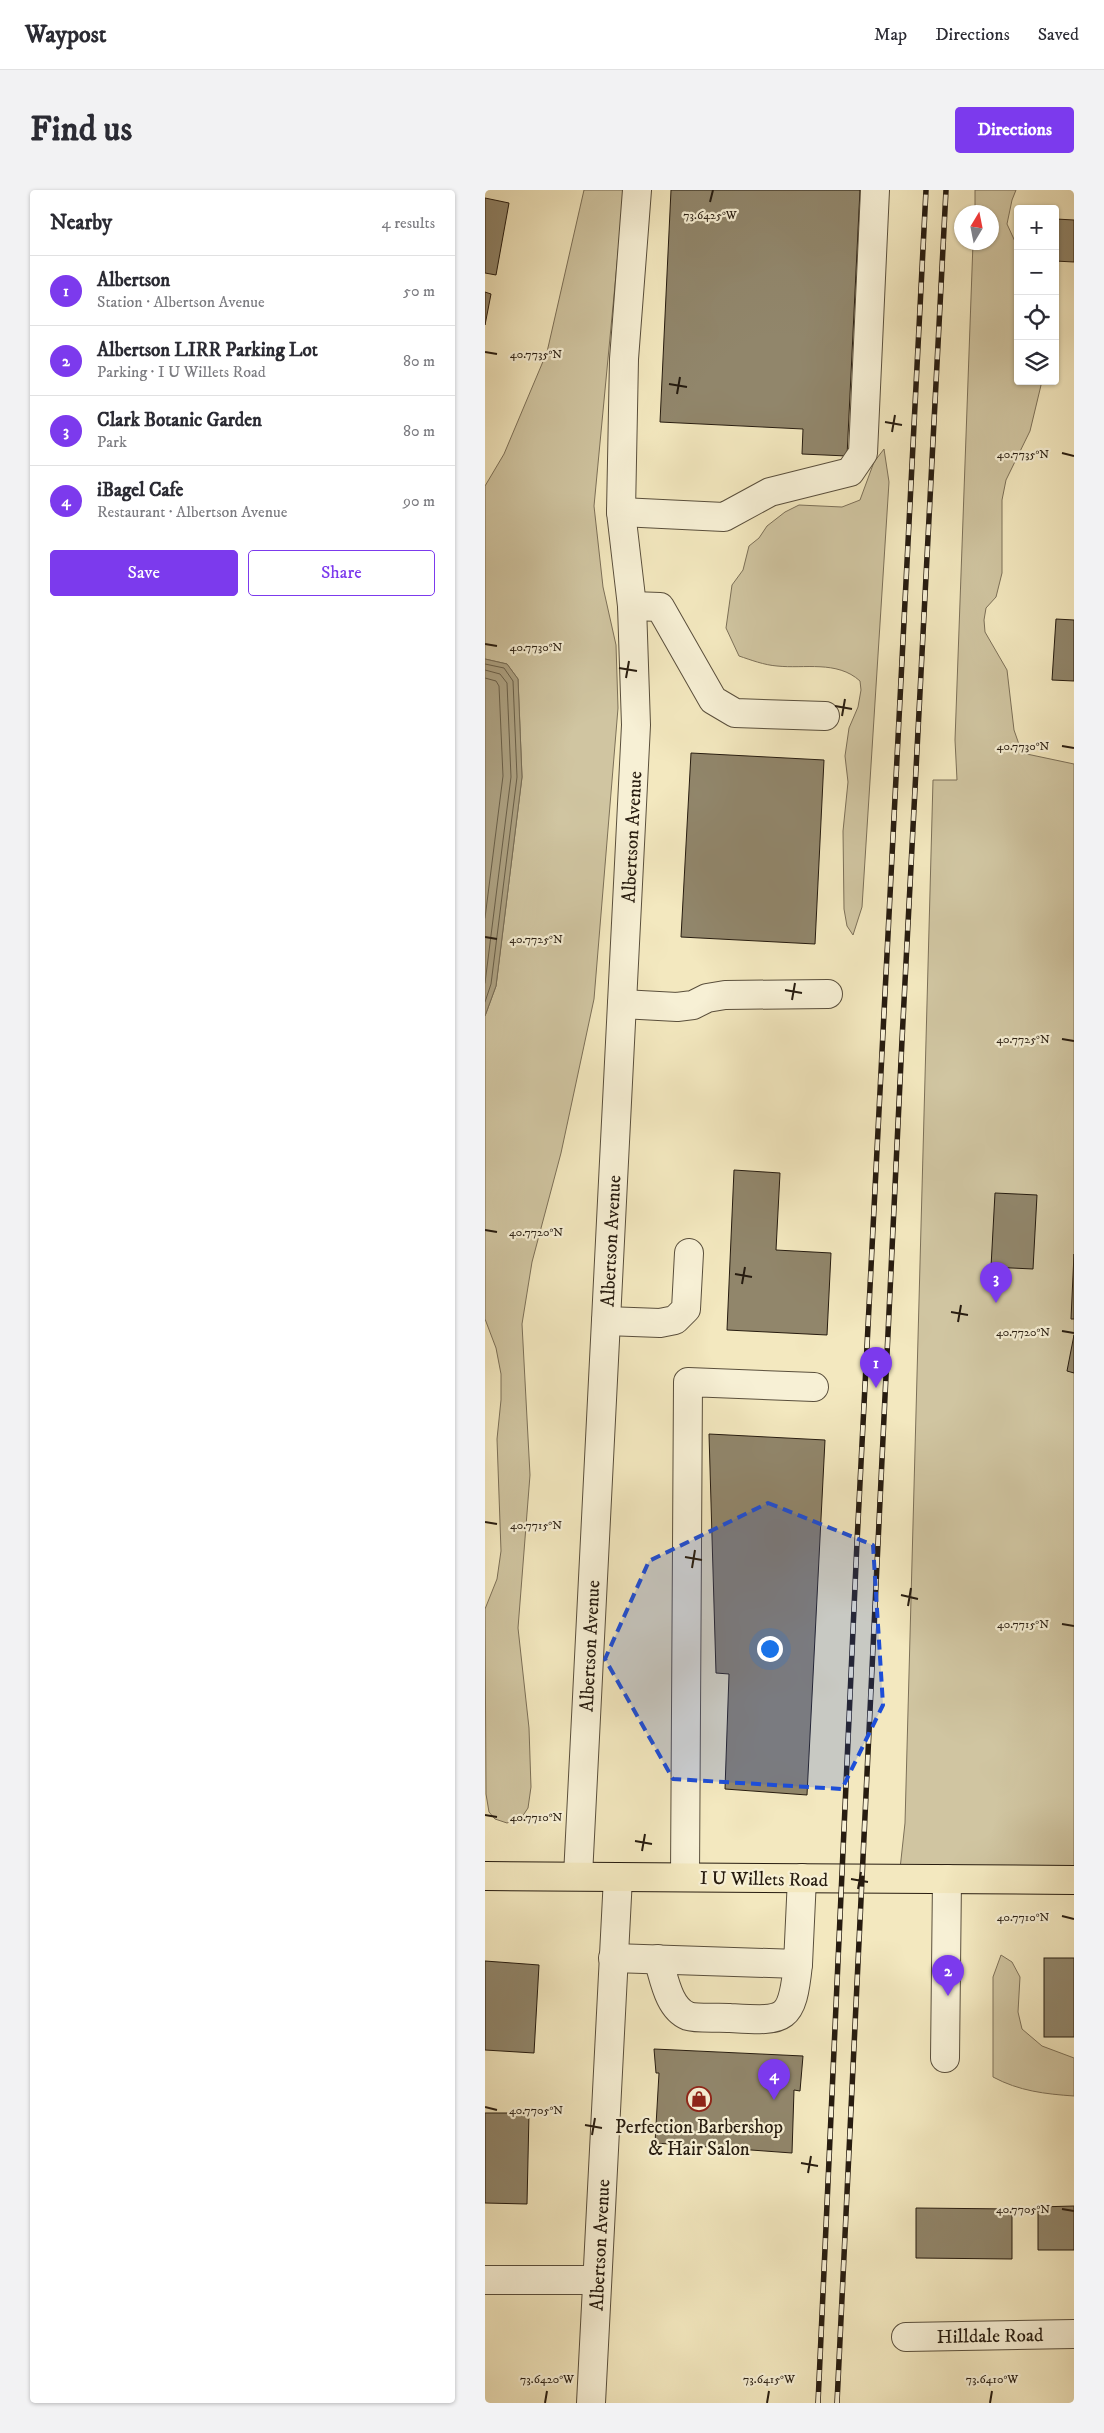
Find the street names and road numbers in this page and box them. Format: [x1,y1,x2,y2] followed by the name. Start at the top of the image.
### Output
[618,770,647,904] street label: Albertson Avenue
[597,1174,626,1308] street label: Albertson Avenue
[576,1579,605,1713] street label: Albertson Avenue
[700,1867,829,1892] street label: I U Willets Road
[586,2178,615,2312] street label: Albertson Avenue
[936,2324,1044,2349] street label: Hilldale Road

